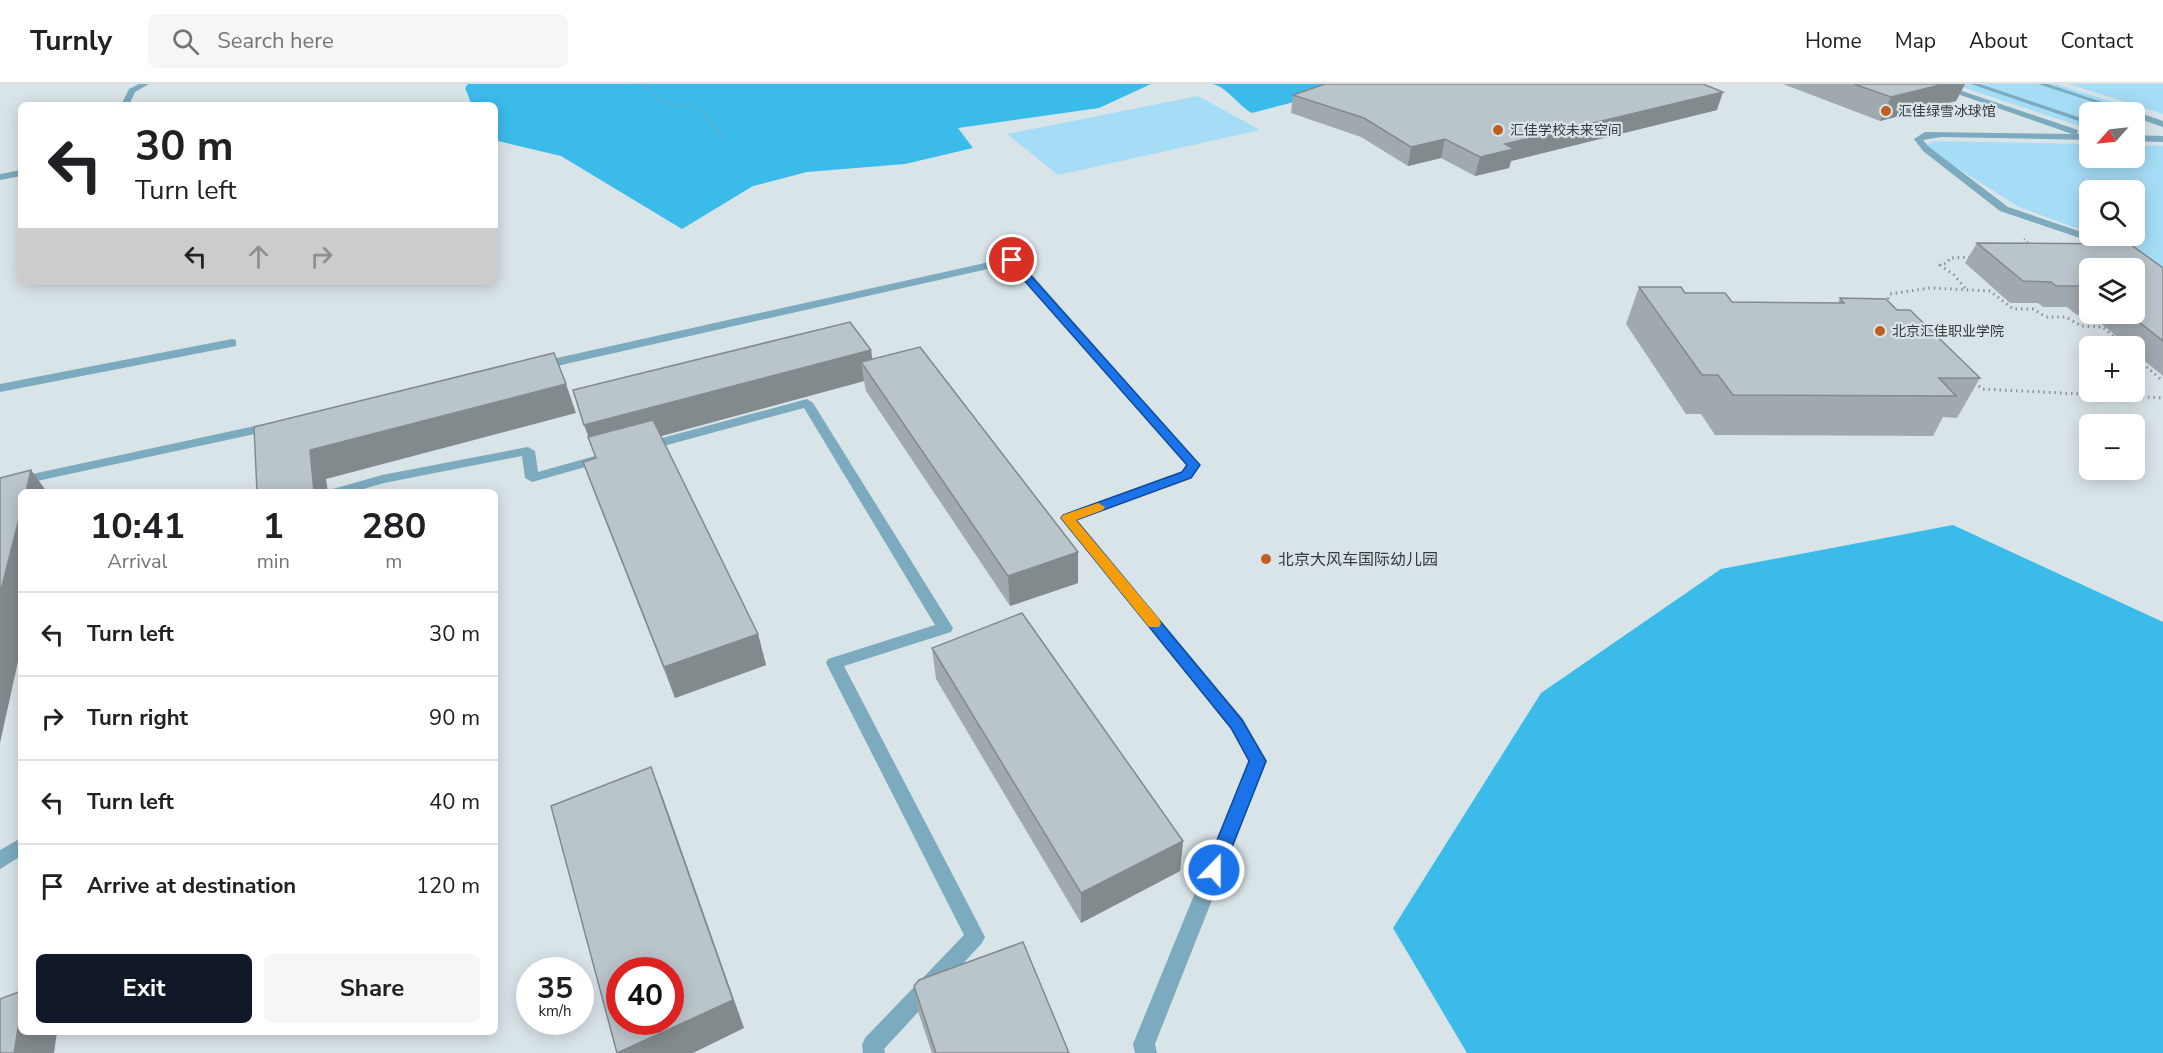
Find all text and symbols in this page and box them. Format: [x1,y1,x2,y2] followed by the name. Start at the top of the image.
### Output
[148,14,568,68] search box
[30,22,112,60] text: Turnly
[169,25,202,58] icon: search
[217,26,334,56] text: Search here
[1805,27,1862,55] text: Home
[1895,27,1936,55] text: Map
[1969,27,2027,55] text: About
[2060,27,2133,55] text: Contact
[1898,102,1996,121] place label: 汇佳绿雪冰球馆
[2079,102,2145,168] north arrow
[2079,102,2145,480] map controls
[1879,104,1893,118] marker: 汇佳绿雪冰球馆
[135,118,234,175] text: 30 m
[1510,121,1622,140] place label: 汇佳学校未来空间
[1491,123,1505,137] marker: 汇佳学校未来空间
[36,126,114,204] icon: left
[135,172,236,209] text: Turn left
[2079,180,2145,246] button: search
[986,234,1037,285] pin
[179,240,212,273] icon: left
[242,240,275,273] icon: ahead
[305,240,338,273] icon: right
[995,243,1028,276] icon: arrive
[2079,258,2145,324] button: layers
[1892,322,2004,341] place label: 北京汇佳职业学院
[1873,324,1887,338] marker: 北京汇佳职业学院
[2079,336,2145,402] button: +
[2079,414,2145,480] button: −
[90,502,185,551] text: 10:41
[262,502,284,551] text: 1
[361,502,426,551] text: 280
[107,548,167,575] text: Arrival
[257,548,290,575] text: min
[385,548,402,575] text: m
[1278,549,1438,571] place label: 北京大风车国际幼儿园
[1259,552,1273,566] marker: 北京大风车国际幼儿园
[36,618,69,651] icon: left
[87,619,174,649] text: Turn left
[429,619,480,649] text: 30 m
[36,702,69,735] icon: right
[87,703,188,733] text: Turn right
[429,703,480,733] text: 90 m
[36,786,69,819] icon: left
[87,787,174,817] text: Turn left
[429,787,480,817] text: 40 m
[1182,838,1246,902] position arrow
[36,870,69,903] icon: arrive
[87,871,296,901] text: Arrive at destination
[416,871,480,901] text: 120 m
[36,954,252,1023] button: Exit
[264,954,480,1023] button: Share
[606,957,684,1035] speed limit sign: 40
[537,968,573,1009] text: 35
[538,1001,572,1021] text: km/h

